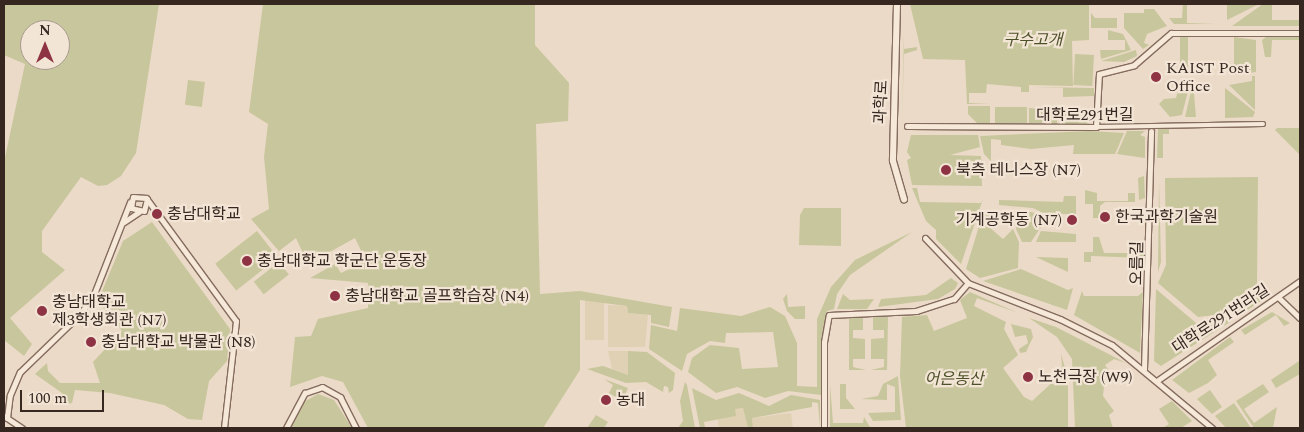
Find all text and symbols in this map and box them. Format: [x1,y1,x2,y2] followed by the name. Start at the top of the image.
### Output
[20,20,70,70] north arrow
[39,20,51,41] text: N
[1004,30,1062,50] park label: 구수고개
[1166,58,1249,96] place label: KAIST Post Office
[1150,71,1162,83] marker: KAIST Post Office
[870,79,892,125] street label: 과학로
[1036,105,1134,125] street label: 대학로291번길
[956,160,1081,180] place label: 북측 테니스장 (N7)
[940,164,952,176] marker: 북측 테니스장 (N7)
[167,204,241,224] place label: 충남대학교
[1115,207,1218,227] place label: 한국과학기술원
[151,208,163,220] marker: 충남대학교
[956,210,1062,230] place label: 기계공학동 (N7)
[1099,211,1111,223] marker: 한국과학기술원
[1066,214,1078,226] marker: 기계공학동 (N7)
[1127,241,1147,285] street label: 오름길
[257,251,427,271] place label: 충남대학교 학군단 운동장
[241,255,253,267] marker: 충남대학교 학군단 운동장
[1169,280,1273,358] street label: 대학로291번라길
[345,286,529,306] place label: 충남대학교 골프학습장 (N4)
[329,290,341,302] marker: 충남대학교 골프학습장 (N4)
[52,292,166,330] place label: 충남대학교 제3학생회관 (N7)
[36,305,48,317] marker: 충남대학교 제3학생회관 (N7)
[101,332,256,352] place label: 충남대학교 박물관 (N8)
[85,336,97,348] marker: 충남대학교 박물관 (N8)
[1038,367,1133,387] place label: 노천극장 (W9)
[925,369,983,389] park label: 어은동산
[1022,371,1034,383] marker: 노천극장 (W9)
[22,380,106,412] scale bar
[28,387,67,410] text: 100 m
[616,390,645,410] place label: 농대
[600,394,612,406] marker: 농대

